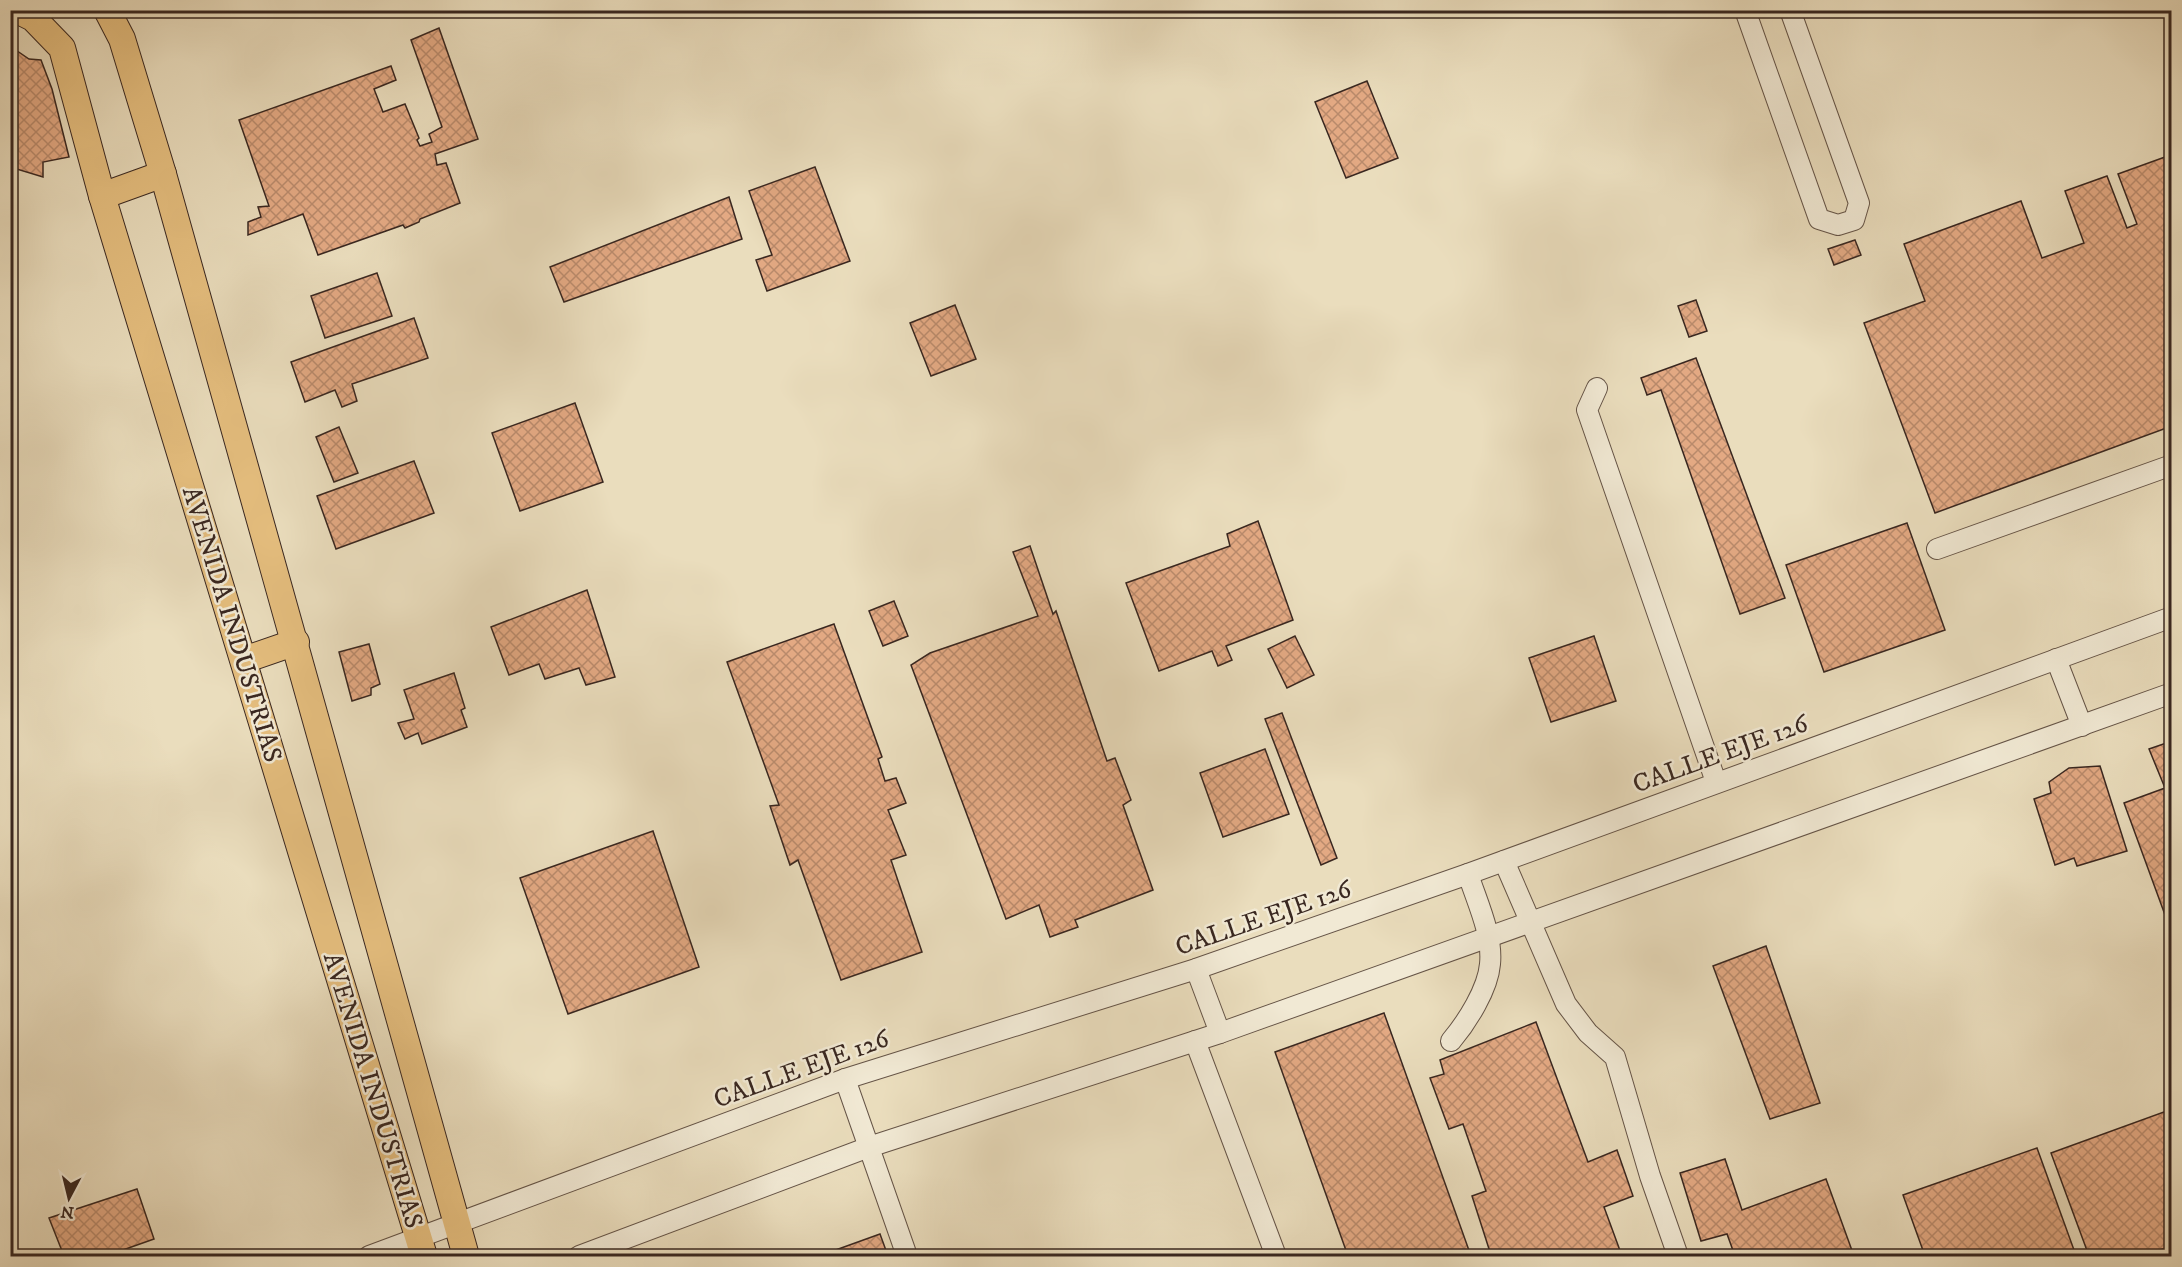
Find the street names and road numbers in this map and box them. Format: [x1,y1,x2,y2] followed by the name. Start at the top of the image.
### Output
[174,482,289,766] street label: AVENIDA INDUSTRIAS
[1628,707,1814,801] street label: CALLE EJE 126
[1171,872,1357,964] street label: CALLE EJE 126
[315,948,430,1232] street label: AVENIDA INDUSTRIAS
[709,1022,895,1116] street label: CALLE EJE 126

